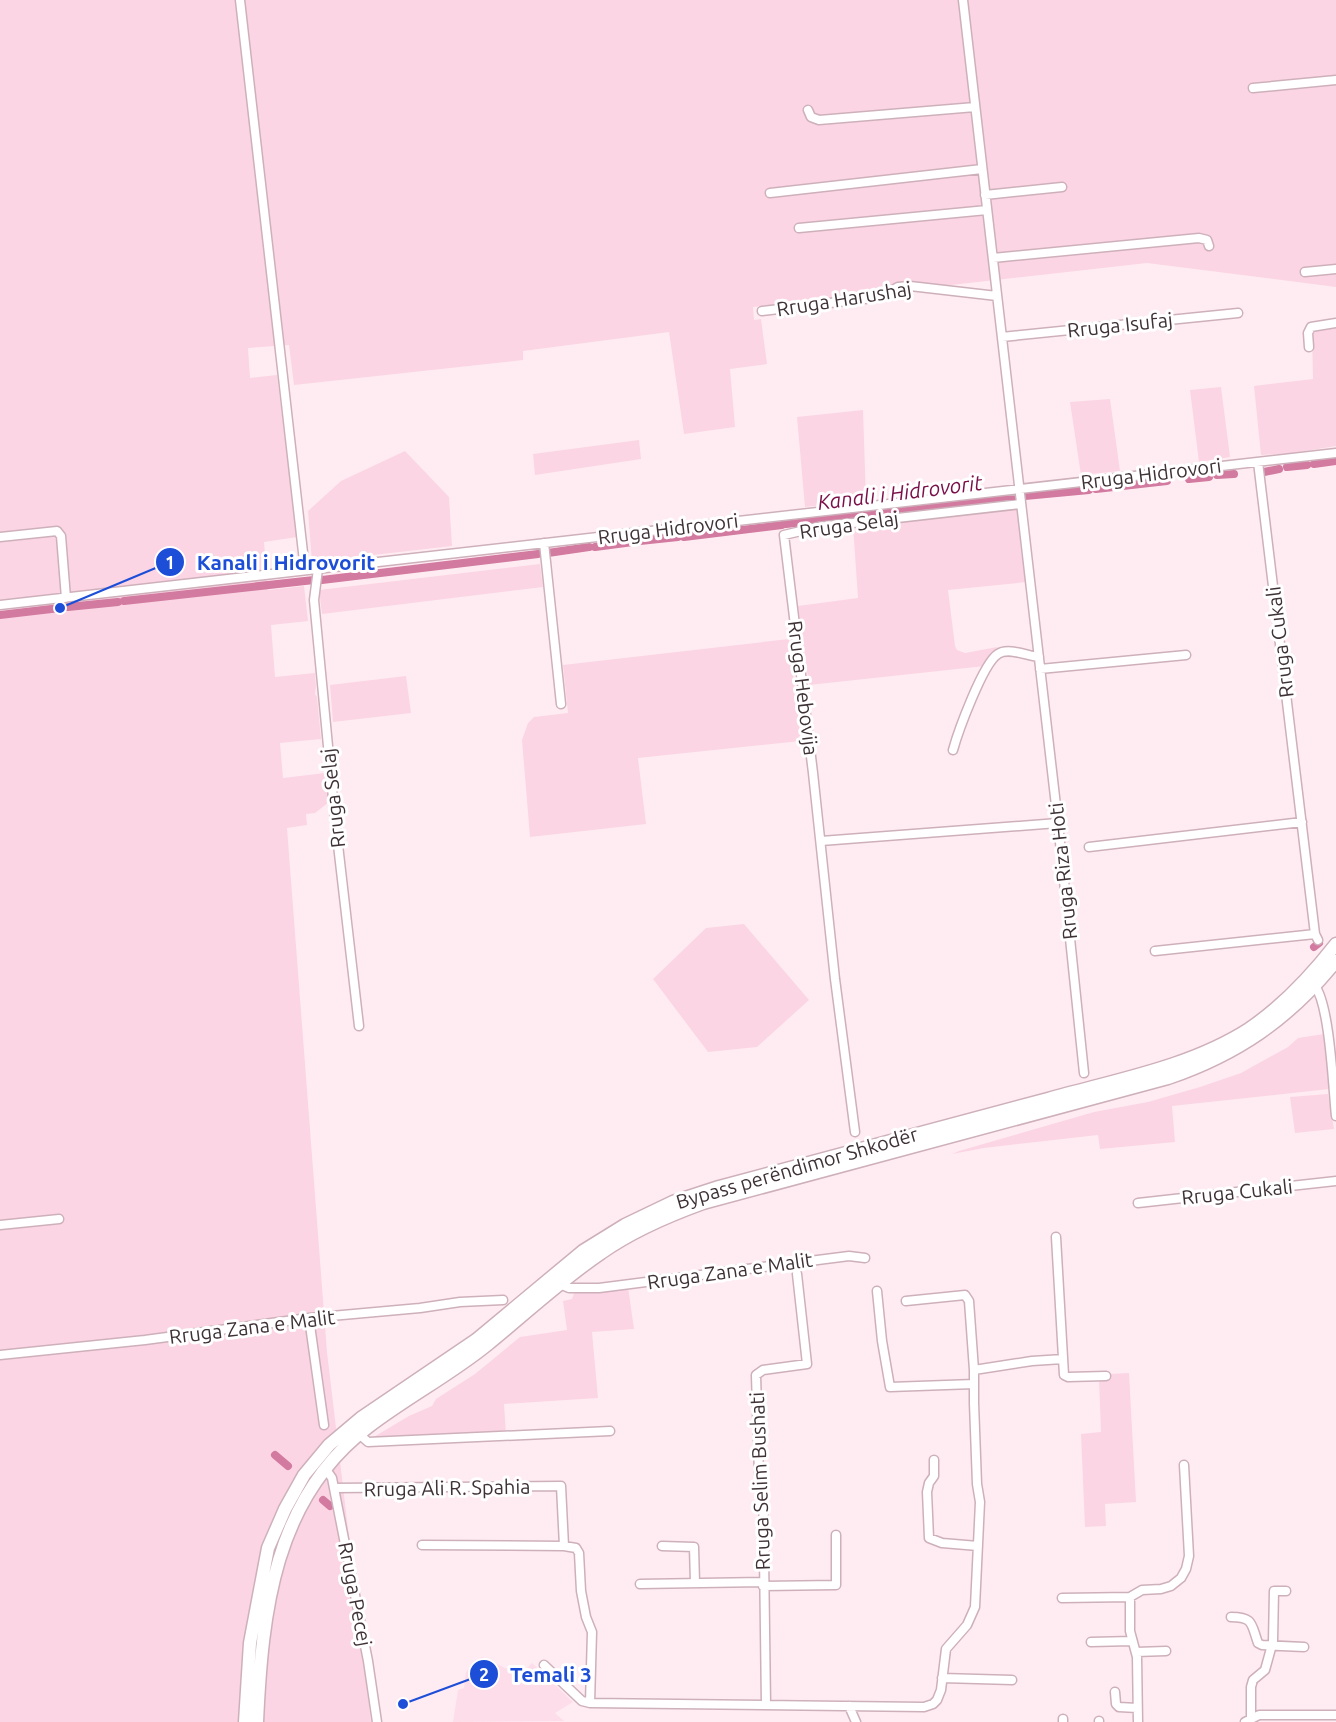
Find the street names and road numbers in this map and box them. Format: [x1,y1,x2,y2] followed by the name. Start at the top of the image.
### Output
[775,276,913,321] street label: Rruga Harushaj
[1066,308,1174,341] street label: Rruga Isufaj
[1079,453,1223,494] street label: Rruga Hidrovori
[798,506,900,543] street label: Rruga Selaj
[596,508,740,549] street label: Rruga Hidrovori
[1261,585,1298,699] street label: Rruga Cukali
[784,619,823,757] street label: Rruga Hebovija
[316,747,349,849] street label: Rruga Selaj
[1044,801,1081,941] street label: Rruga Riza Hoti
[673,1122,921,1213] street label: Bypass perëndimor Shkodër
[1180,1174,1294,1209] street label: Rruga Cukali
[646,1247,814,1294] street label: Rruga Zana e Malit
[168,1305,336,1348] street label: Rruga Zana e Malit
[745,1391,774,1571] street label: Rruga Selim Bushati
[363,1475,531,1500] street label: Rruga Ali R. Spahia
[334,1540,377,1648] street label: Rruga Pecej

